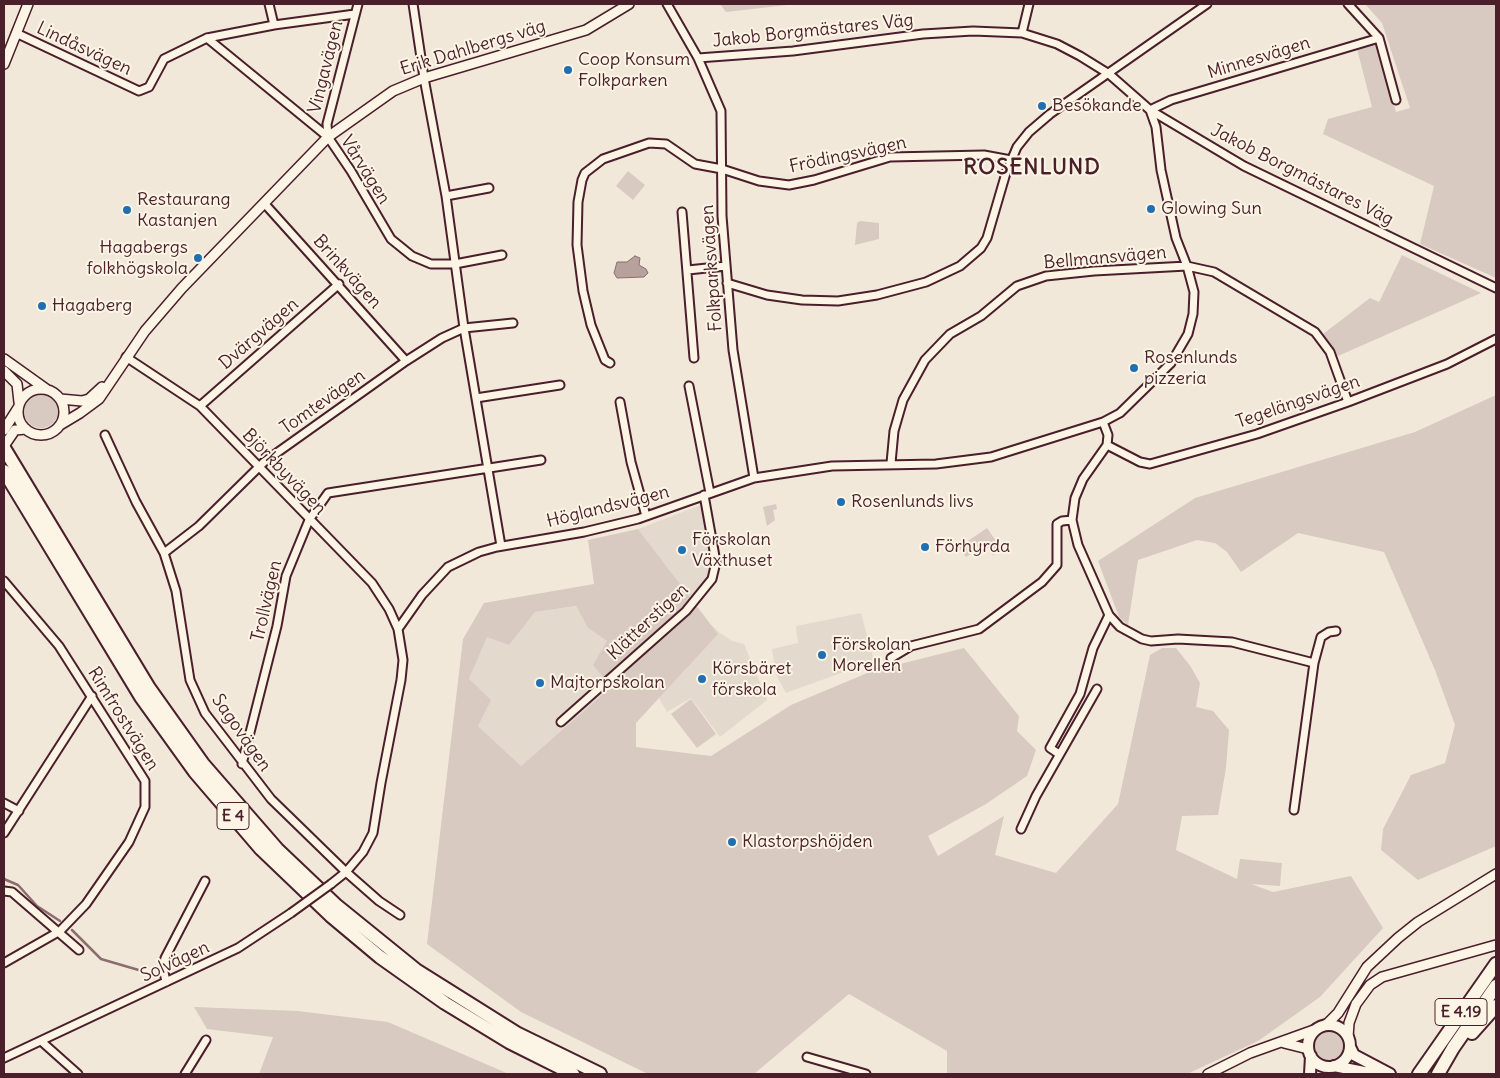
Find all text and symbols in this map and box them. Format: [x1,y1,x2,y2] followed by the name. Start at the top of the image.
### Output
[711,10,915,52] street label: Jakob Borgmästares Väg
[398,16,548,80] street label: Erik Dahlbergs väg
[33,18,135,80] street label: Lindåsvägen
[304,18,348,116] street label: Vingavägen
[1205,32,1313,84] street label: Minnesvägen
[578,49,690,92] place label: Coop Konsum Folkparken
[562,64,574,76] marker: Coop Konsum Folkparken
[1052,95,1142,117] place label: Besökande
[1036,100,1048,112] marker: Besökande
[1207,119,1397,231] street label: Jakob Borgmästares Väg
[335,132,395,208] street label: Vårvägen
[788,132,908,178] street label: Frödingsvägen
[962,155,1102,181] district label: ROSENLUND
[137,189,231,232] place label: Restaurang Kastanjen
[1161,198,1262,220] place label: Glowing Sun
[1145,203,1157,215] marker: Glowing Sun
[121,204,133,216] marker: Restaurang Kastanjen
[697,204,727,332] street label: Folkparksvägen
[308,231,386,313] street label: Brinkvägen
[87,237,188,280] place label: Hagabergs folkhögskola
[1043,242,1167,274] street label: Bellmansvägen
[192,252,204,264] marker: Hagabergs folkhögskola
[215,294,303,374] street label: Dvärgvägen
[52,295,132,317] place label: Hagaberg
[36,300,48,312] marker: Hagaberg
[1144,347,1237,389] place label: Rosenlunds pizzeria
[1128,362,1140,374] marker: Rosenlunds pizzeria
[276,365,370,439] street label: Tomtevägen
[1233,371,1363,433] street label: Tegelängsvägen
[237,424,331,520] street label: Björkbyvägen
[544,481,672,533] street label: Höglandsvägen
[851,491,974,513] place label: Rosenlunds livs
[835,496,847,508] marker: Rosenlunds livs
[692,529,772,572] place label: Förskolan Växthuset
[935,536,1010,558] place label: Förhyrda
[919,541,931,553] marker: Förhyrda
[676,544,688,556] marker: Förskolan Växthuset
[247,558,287,644] street label: Trollvägen
[603,579,693,665] street label: Klätterstigen
[832,634,911,676] place label: Förskolan Morellen
[816,649,828,661] marker: Förskolan Morellen
[712,658,791,701] place label: Körsbäret förskola
[83,663,163,775] street label: Rimfrostvägen
[550,672,665,694] place label: Majtorpskolan
[696,673,708,685] marker: Körsbäret förskola
[534,677,546,689] marker: Majtorpskolan
[207,690,275,776] street label: Sagovägen
[217,802,249,829] road number: E 4
[742,831,873,853] place label: Klastorpshöjden
[726,836,738,848] marker: Klastorpshöjden
[137,937,213,987] street label: Solvägen
[1435,999,1487,1026] road number: E 4.19

